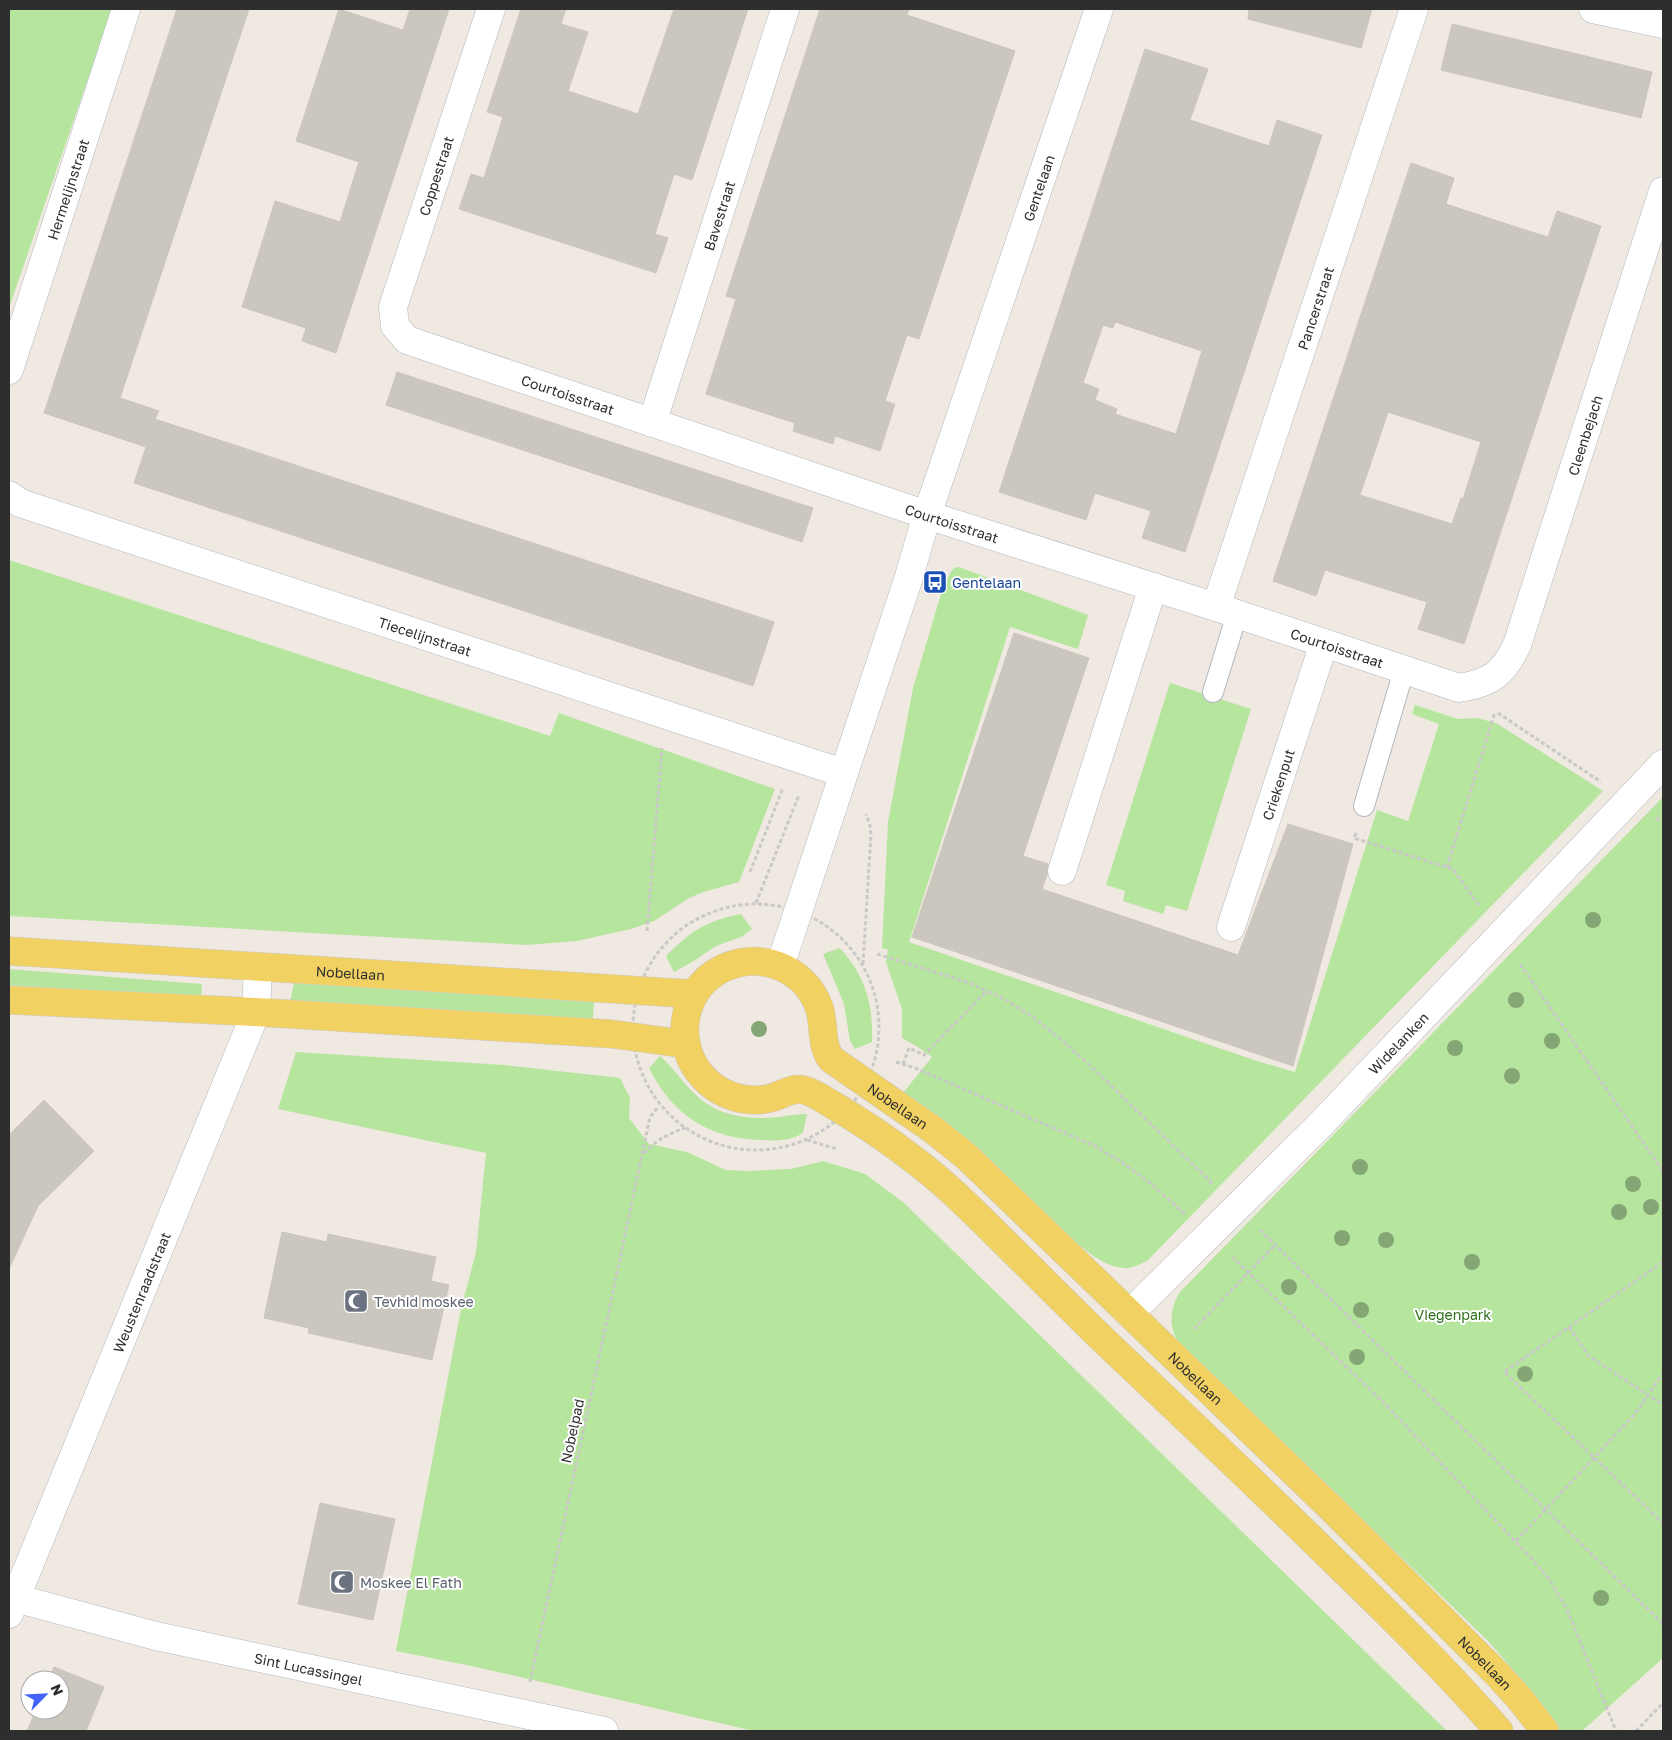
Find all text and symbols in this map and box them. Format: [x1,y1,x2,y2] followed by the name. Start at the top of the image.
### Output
[415,134,457,218] street label: Coppestraat
[43,137,92,242] street label: Hermelijnstraat
[1019,152,1057,223] street label: Gentelaan
[700,178,738,253] street label: Bavestraat
[1293,264,1337,352] street label: Pancerstraat
[519,371,617,418] street label: Courtoisstraat
[1564,393,1605,478] street label: Cleenbejach
[903,500,1001,546] street label: Courtoisstraat
[922,569,948,595] bus stop icon: Gentelaan
[952,574,1021,591] place label: Gentelaan
[377,613,474,659] street label: Tiecelijnstraat
[1289,624,1386,671] street label: Courtoisstraat
[1258,747,1297,822] street label: Criekenput
[315,962,385,983] street label: Nobellaan
[1365,1008,1432,1078] street label: Widelanken
[865,1079,931,1132] street label: Nobellaan
[109,1229,173,1355] street label: Weustenraadstraat
[343,1288,369,1314] mosque icon: Tevhid moskee
[374,1293,474,1310] place label: Tevhid moskee
[1415,1306,1491,1323] park label: Viegenpark
[1165,1348,1227,1408] street label: Nobellaan
[557,1397,587,1465] street label: Nobelpad
[329,1569,355,1595] mosque icon: Moskee El Fath
[360,1574,462,1591] place label: Moskee El Fath
[1455,1632,1516,1693] street label: Nobellaan
[253,1649,364,1688] street label: Sint Lucassingel
[20,1670,70,1720] north arrow
[47,1681,67,1698] text: N

